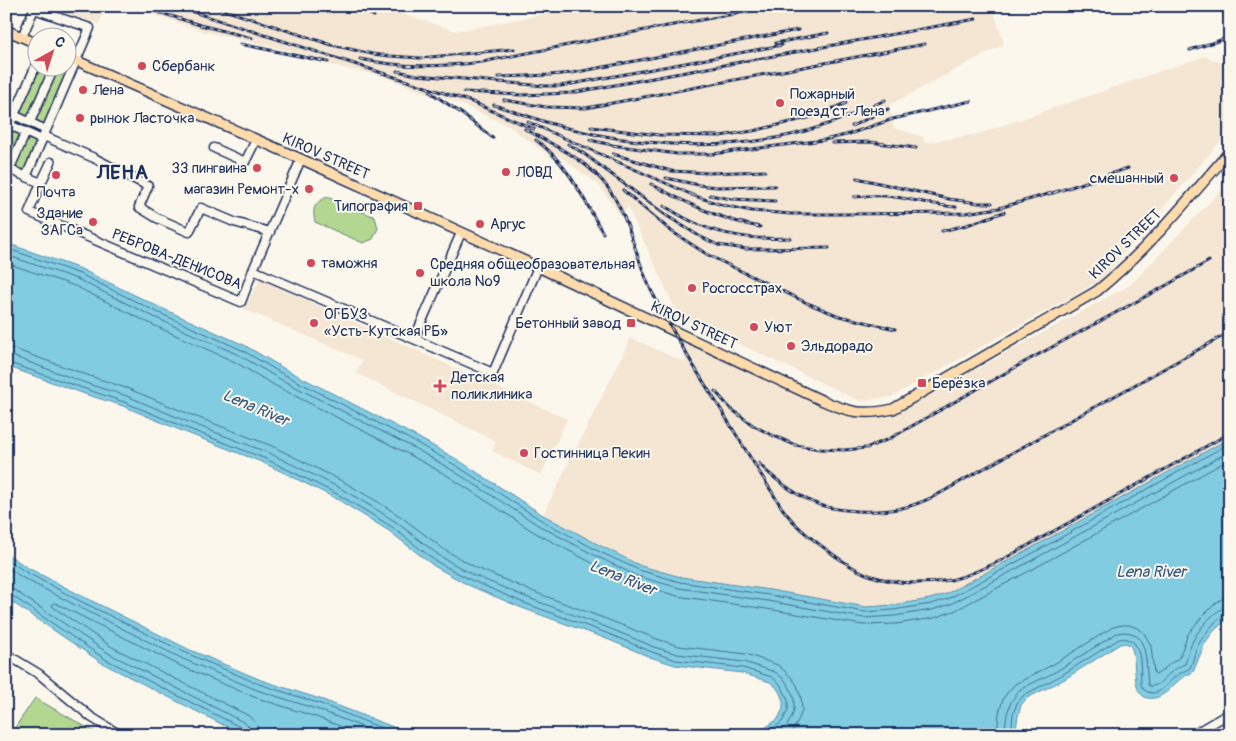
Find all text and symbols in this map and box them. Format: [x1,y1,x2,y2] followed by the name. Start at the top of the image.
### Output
[28,28,78,78] north arrow
[51,33,69,52] text: С
[152,57,215,76] place label: Сбербанк
[136,60,148,72] marker: Сбербанк
[92,81,124,100] place label: Лена
[77,84,89,96] marker: Лена
[790,85,885,121] place label: Пожарный поезд ст. Лена
[774,97,786,109] marker: Пожарный поезд ст. Лена
[90,109,194,128] place label: рынок Ласточка
[74,112,86,124] marker: рынок Ласточка
[279,129,372,184] street label: KIROV STREET
[172,159,247,178] place label: 33 пингвина
[96,160,149,185] district label: ЛЕНА
[251,162,263,174] marker: 33 пингвина
[515,163,553,182] place label: ЛОВД
[500,166,512,178] marker: ЛОВД
[50,169,62,181] marker: Почта
[1090,169,1164,188] place label: смешанный
[1168,172,1180,184] marker: смешанный
[184,180,299,199] place label: магазин Ремонт-х
[36,183,76,202] place label: Почта
[303,183,315,195] marker: магазин Ремонт-х
[334,197,408,216] place label: Типография
[412,200,424,212] marker: Типография
[36,204,84,240] place label: Здание ЗАГСа
[1085,205,1166,284] street label: KIROV STREET
[490,215,526,234] place label: Аргус
[87,216,99,228] marker: Здание ЗАГСа
[474,218,486,230] marker: Аргус
[109,225,245,294] street label: РЕБРОВА-ДЕНИСОВА
[321,254,378,273] place label: таможня
[430,255,635,291] place label: Средняя общеобразовательная школа №9
[305,257,317,269] marker: таможня
[414,267,426,279] marker: Средняя общеобразовательная школа №9
[702,279,782,298] place label: Росгосстрах
[686,282,698,294] marker: Росгосстрах
[647,297,740,354] street label: KIROV STREET
[324,305,448,341] place label: ОГБУЗ «Усть-Кутская РБ»
[515,314,621,333] place label: Бетонный завод
[308,317,320,329] marker: ОГБУЗ «Усть-Кутская РБ»
[625,317,637,329] marker: Бетонный завод
[764,318,793,337] place label: Уют
[748,321,760,333] marker: Уют
[801,337,873,356] place label: Эльдорадо
[785,340,797,352] marker: Эльдорадо
[450,368,532,404] place label: Детская поликлиника
[932,374,986,393] place label: Берёзка
[916,377,928,389] marker: Берёзка
[433,379,447,393] marker: Детская поликлиника
[220,385,294,432] water label: Lena River
[534,444,650,463] place label: Гостинница Пекин
[518,447,530,459] marker: Гостинница Пекин
[586,556,661,601] water label: Lena River
[1116,562,1188,582] water label: Lena River

